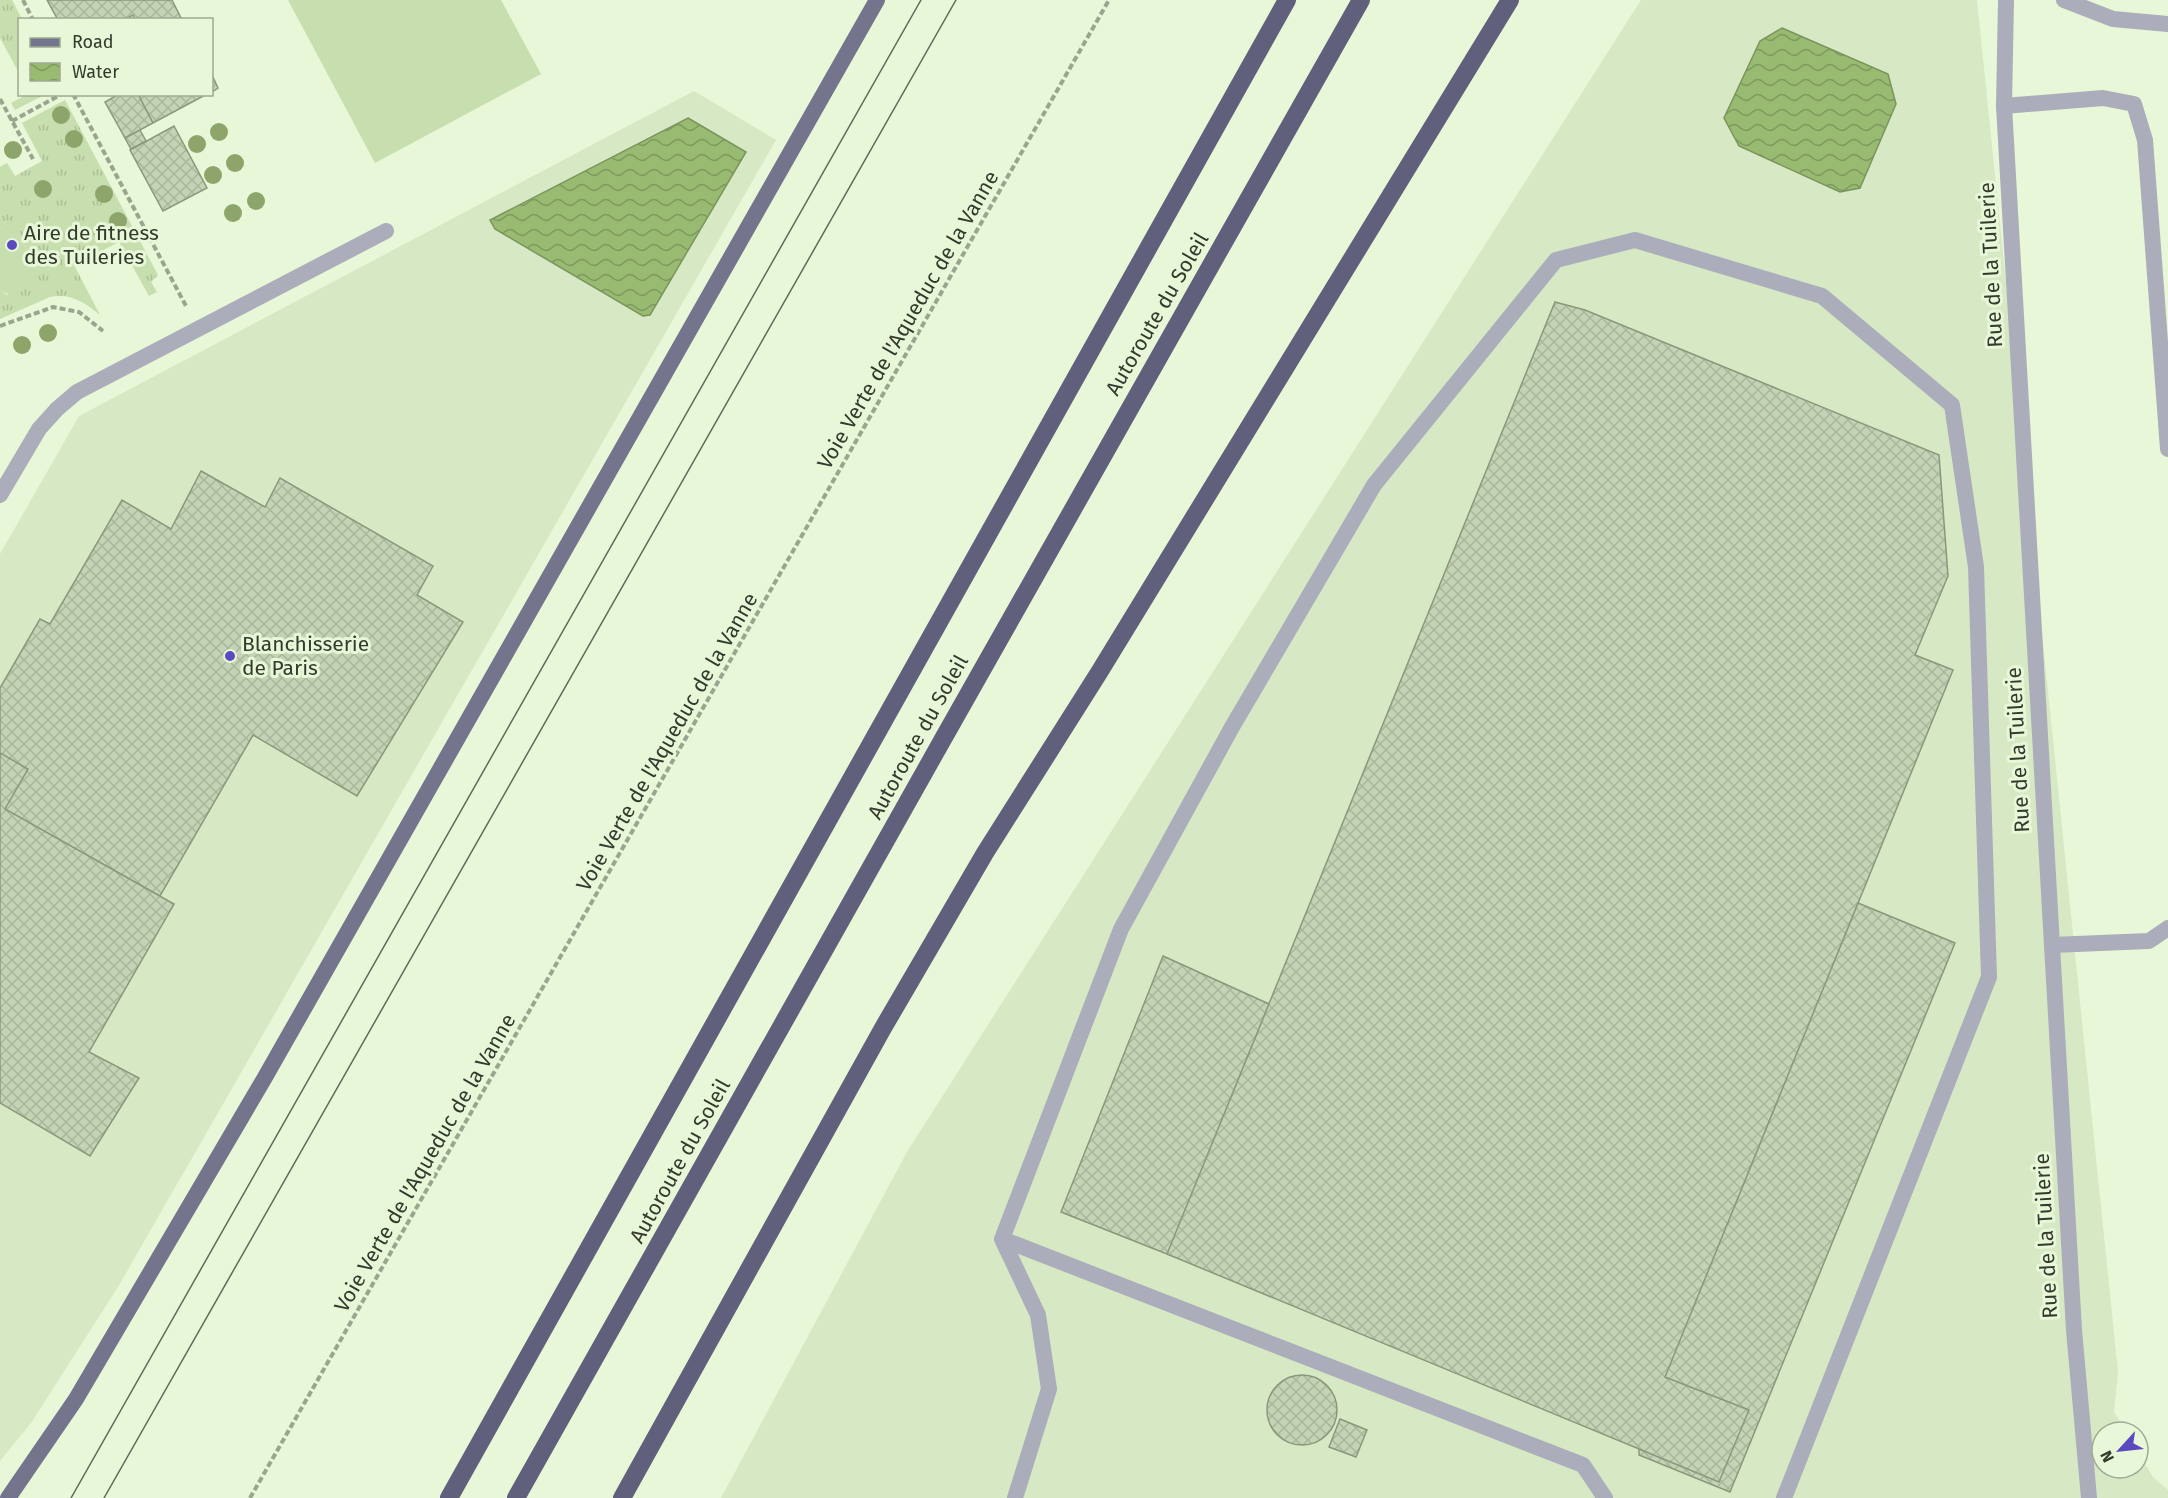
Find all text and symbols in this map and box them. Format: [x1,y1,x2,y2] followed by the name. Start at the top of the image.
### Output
[18,18,213,96] legend
[72,31,114,53] text: Road
[72,61,119,83] text: Water
[812,166,1004,474] street label: Voie Verte de l'Aqueduc de la Vanne
[1974,182,2008,348] street label: Rue de la Tuilerie
[24,220,159,270] place label: Aire de fitness des Tuileries
[1100,228,1214,400] street label: Autoroute du Soleil
[5,238,19,252] marker: Aire de fitness des Tuileries
[571,588,763,896] street label: Voie Verte de l'Aqueduc de la Vanne
[242,631,369,681] place label: Blanchisserie de Paris
[223,649,237,663] marker: Blanchisserie de Paris
[862,650,974,824] street label: Autoroute du Soleil
[2001,667,2035,833] street label: Rue de la Tuilerie
[329,1009,521,1317] street label: Voie Verte de l'Aqueduc de la Vanne
[624,1074,736,1248] street label: Autoroute du Soleil
[2029,1153,2063,1319] street label: Rue de la Tuilerie
[2090,1420,2150,1480] north arrow
[2096,1448,2118,1466] text: N

